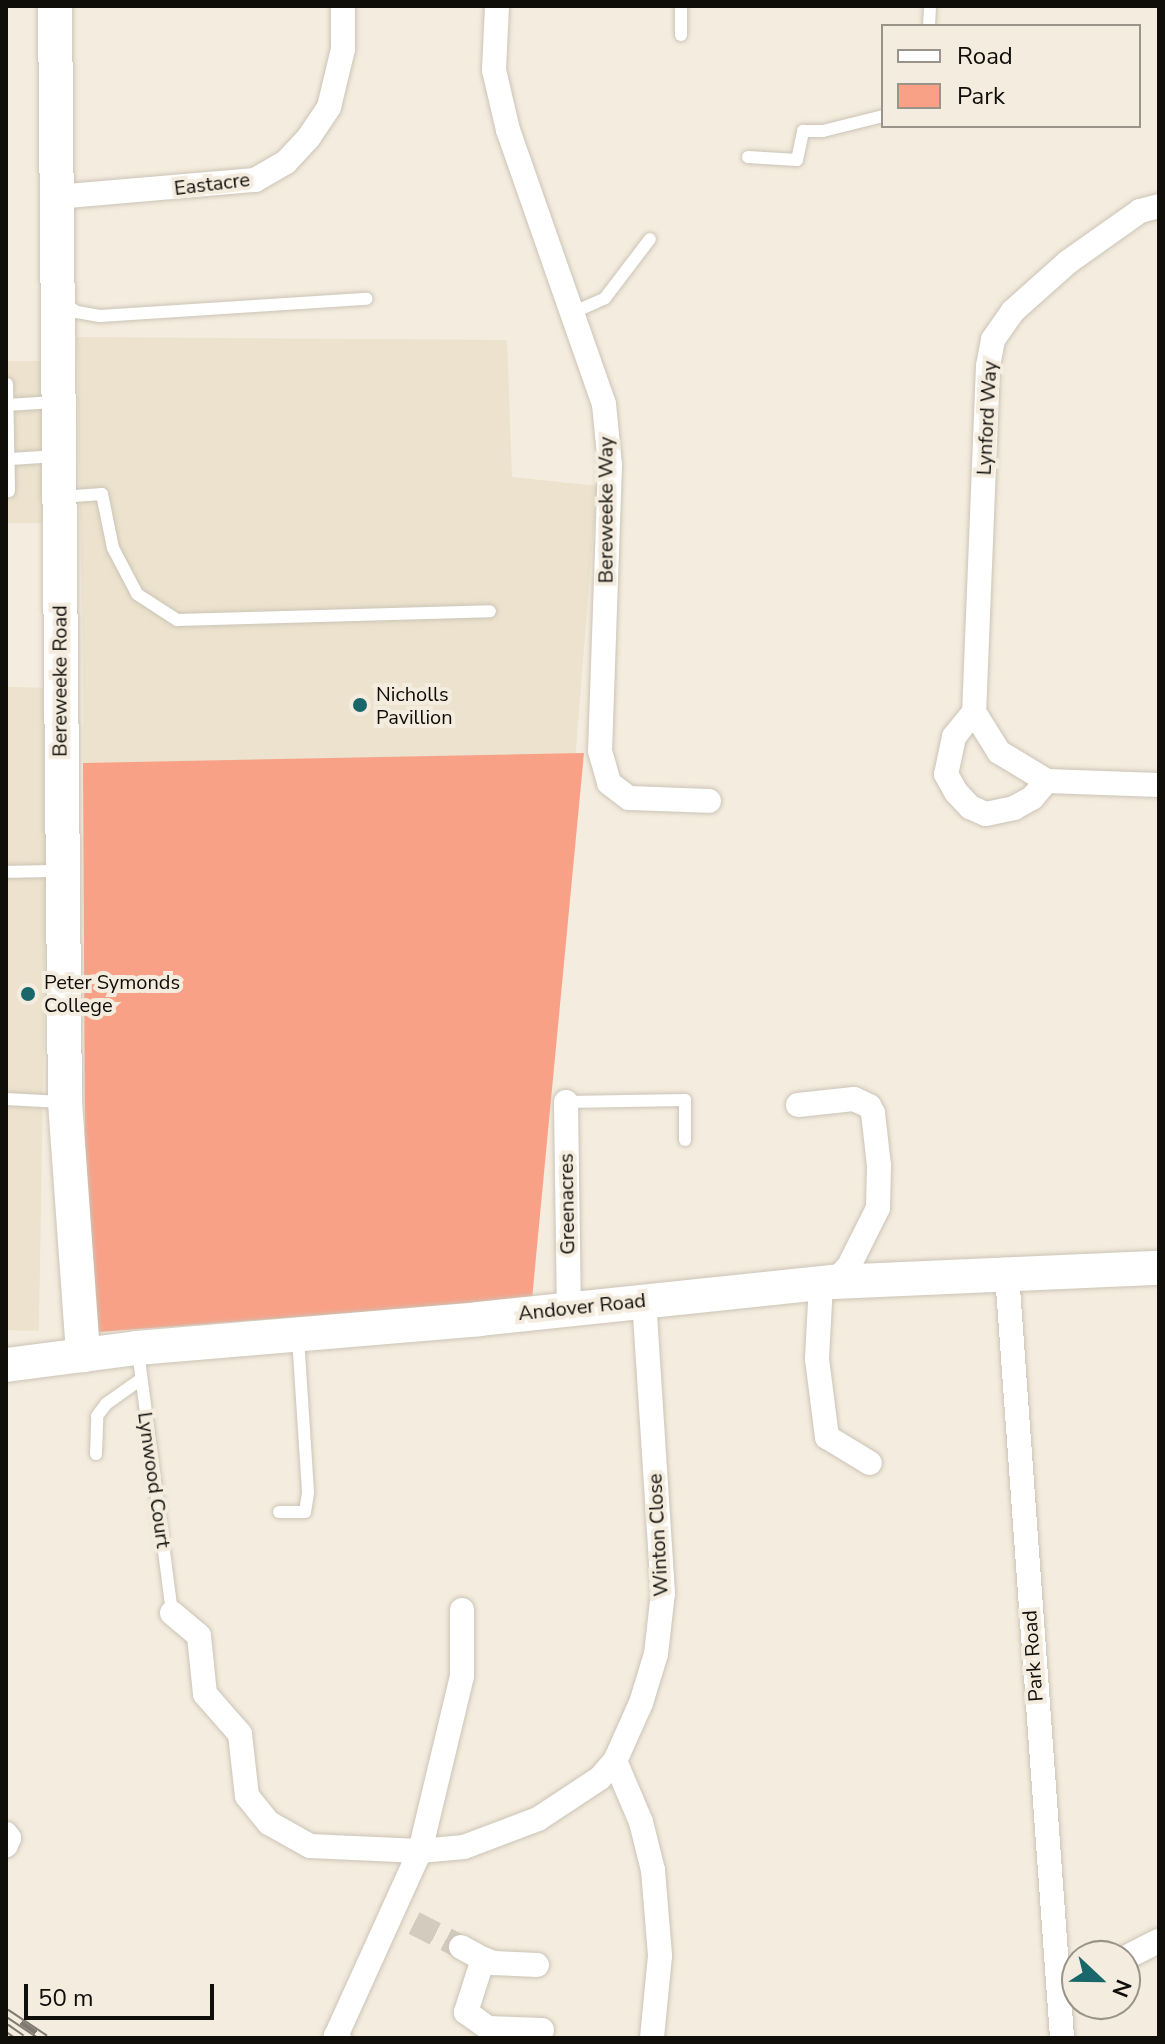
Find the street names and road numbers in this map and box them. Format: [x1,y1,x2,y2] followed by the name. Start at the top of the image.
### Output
[173,167,251,201] street label: Eastacre
[972,360,1002,476] street label: Lynford Way
[594,437,618,583] street label: Bereweeke Way
[48,605,72,757] street label: Bereweeke Road
[554,1153,580,1255] street label: Greenacres
[517,1288,647,1326] street label: Andover Road
[133,1410,175,1550] street label: Lynwood Court
[643,1473,673,1597] street label: Winton Close
[1018,1609,1048,1703] street label: Park Road

